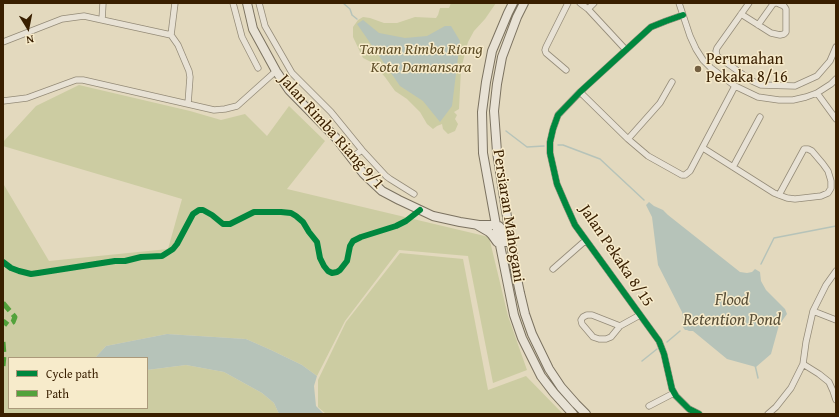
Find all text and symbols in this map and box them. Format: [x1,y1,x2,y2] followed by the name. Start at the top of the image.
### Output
[8,8,48,48] north arrow
[25,31,35,48] text: N
[359,40,483,78] park label: Taman Rimba Riang Kota Damansara
[706,50,788,88] place label: Perumahan Pekaka 8/16
[693,64,703,74] marker: Perumahan Pekaka 8/16
[274,71,388,193] street label: Jalan Rimba Riang 9/1
[488,148,528,284] street label: Persiaran Mahogani
[575,201,657,311] street label: Jalan Pekaka 8/15
[683,291,781,331] water label: Flood Retention Pond
[8,357,148,409] legend
[46,365,98,382] text: Cycle path
[46,385,69,402] text: Path

